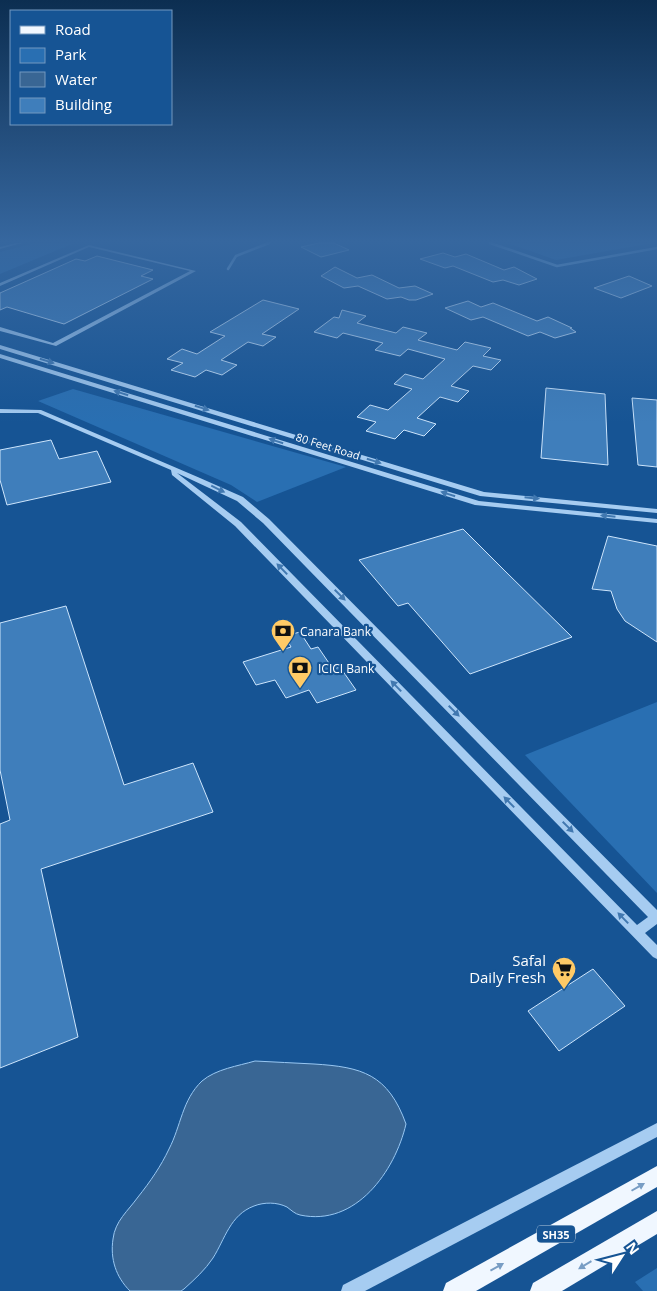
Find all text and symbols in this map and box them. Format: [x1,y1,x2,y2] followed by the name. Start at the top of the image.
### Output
[10,10,172,125] legend
[55,19,91,39] text: Road
[55,44,86,64] text: Park
[55,69,97,89] text: Water
[55,94,112,114] text: Building
[39,358,54,366] one-way arrow
[113,389,128,396] one-way arrow
[195,405,210,413] one-way arrow
[294,429,362,463] street label: 80 Feet Road
[268,437,283,445] one-way arrow
[367,457,382,465] one-way arrow
[211,485,225,493] one-way arrow
[440,490,455,498] one-way arrow
[524,495,540,503] one-way arrow
[600,512,616,520] one-way arrow
[277,563,289,575] one-way arrow
[334,589,346,601] one-way arrow
[270,618,296,652] bank icon: Canara Bank
[300,623,372,640] place label: Canara Bank
[287,655,313,689] bank icon: ICICI Bank
[318,660,375,677] place label: ICICI Bank
[390,680,402,692] one-way arrow
[448,705,460,717] one-way arrow
[504,796,516,808] one-way arrow
[562,821,574,833] one-way arrow
[617,912,629,924] one-way arrow
[469,950,546,987] place label: Safal Daily Fresh
[551,956,577,990] supermarket icon: Safal Daily Fresh
[631,1183,645,1191] one-way arrow
[537,1226,575,1242] road number: SH35
[597,1231,647,1281] north arrow
[622,1238,644,1258] text: N
[579,1261,592,1270] one-way arrow
[490,1263,503,1272] one-way arrow

